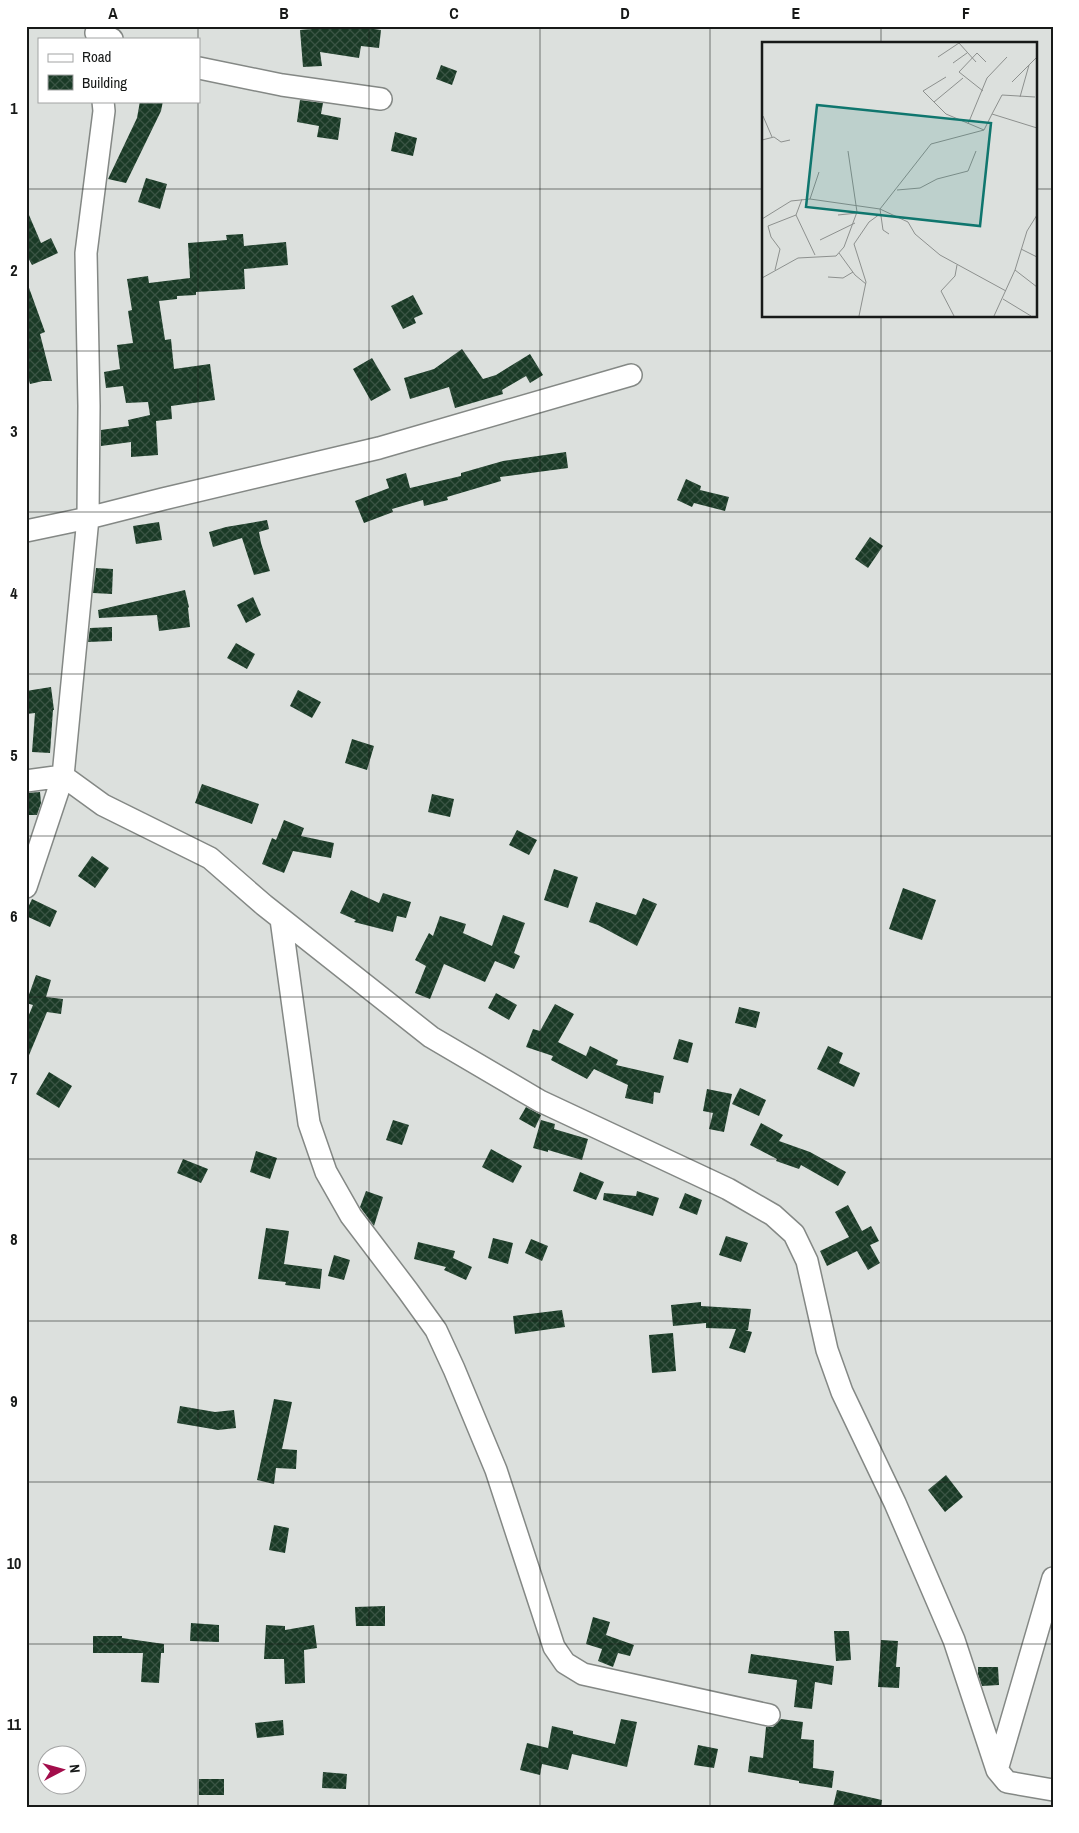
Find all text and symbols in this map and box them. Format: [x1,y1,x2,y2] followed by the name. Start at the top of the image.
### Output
[108,2,118,24] text: A
[279,2,289,24] text: B
[449,2,459,24] text: C
[620,2,630,24] text: D
[792,2,801,24] text: E
[962,2,970,24] text: F
[38,38,200,102] legend
[762,42,1036,318] inset map
[82,46,111,67] text: Road
[82,72,127,93] text: Building
[10,97,18,119] text: 1
[10,259,18,281] text: 2
[10,420,18,442] text: 3
[10,582,18,604] text: 4
[10,744,18,766] text: 5
[10,905,18,927] text: 6
[10,1067,18,1089] text: 7
[10,1228,18,1250] text: 8
[10,1390,18,1412] text: 9
[7,1552,21,1574] text: 10
[7,1713,22,1735] text: 11
[38,1746,88,1796] north arrow
[66,1764,84,1774] text: N

